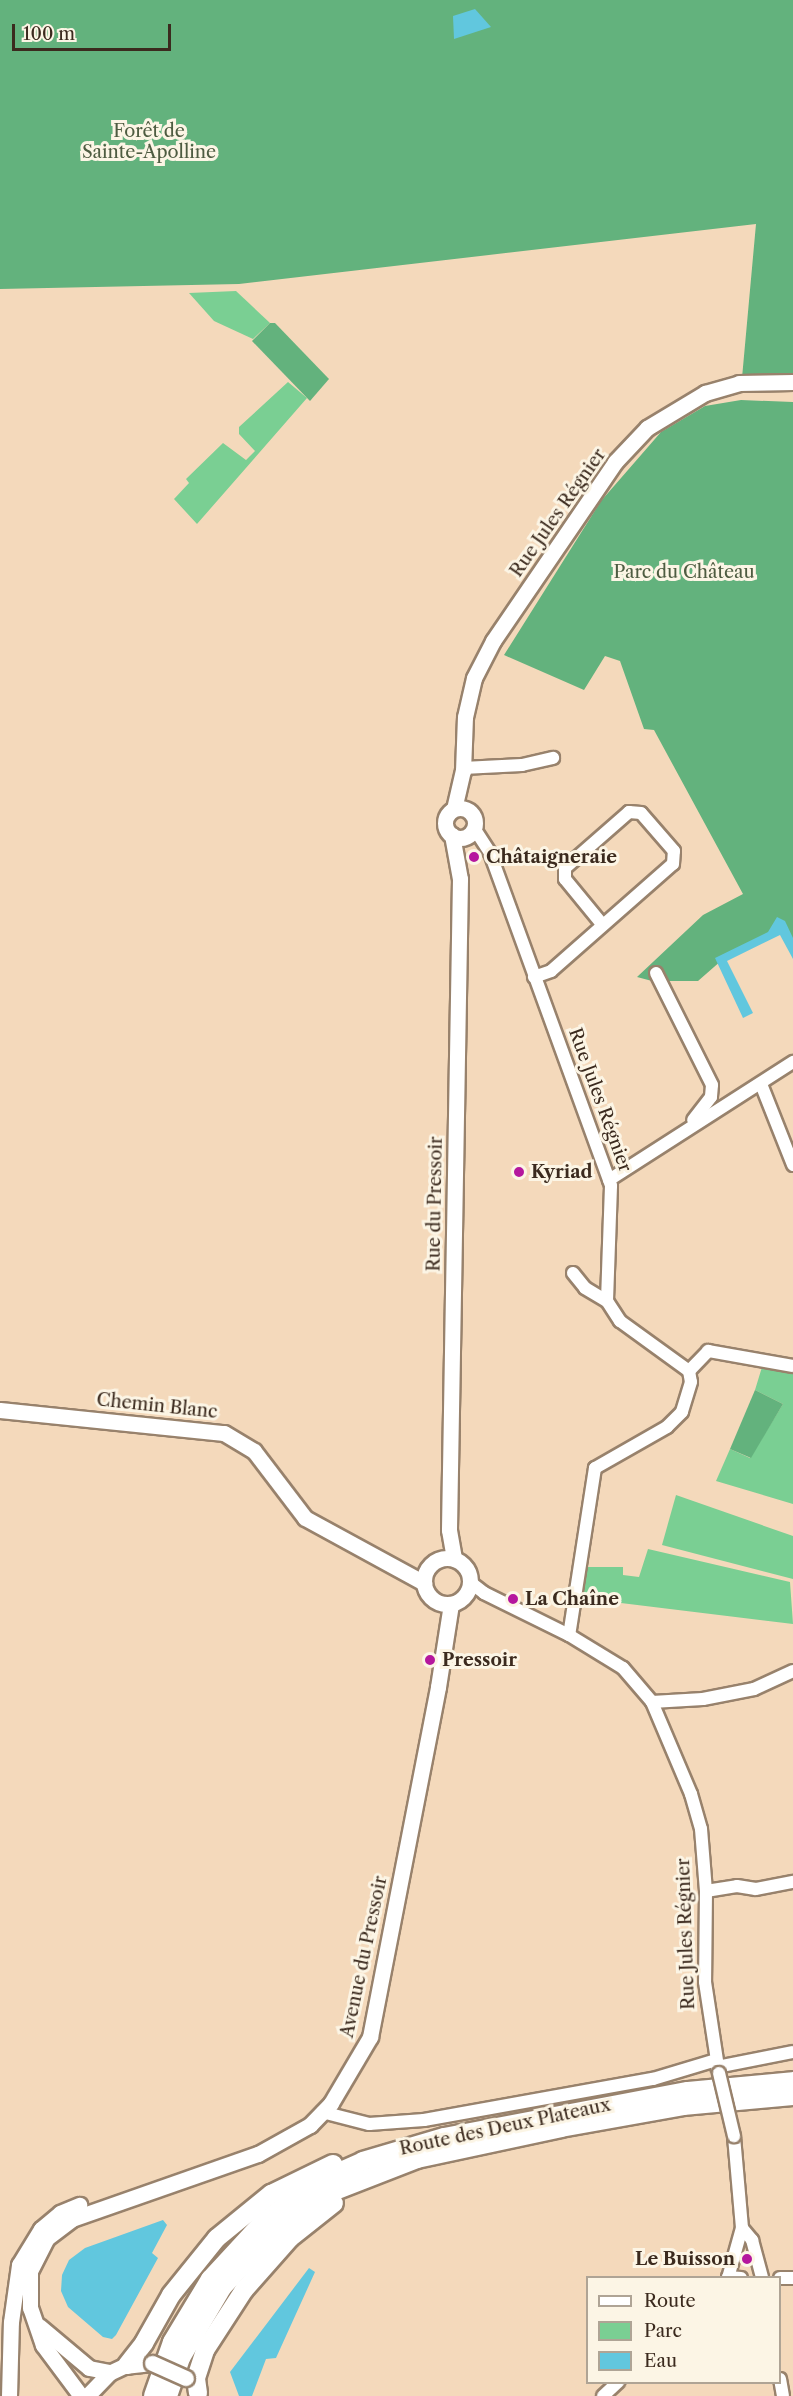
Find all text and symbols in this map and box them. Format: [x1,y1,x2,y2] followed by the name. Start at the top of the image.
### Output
[15,12,174,50] scale bar
[23,23,75,45] text: 100 m
[82,121,216,164] park label: Forêt de Sainte-Apolline
[506,445,610,581] street label: Rue Jules Régnier
[613,561,755,583] park label: Parc du Château
[486,846,617,868] place label: Châtaigneraie
[467,850,481,864] marker: Châtaigneraie
[564,1025,636,1175] street label: Rue Jules Régnier
[423,1136,447,1272] street label: Rue du Pressoir
[531,1161,593,1183] place label: Kyriad
[512,1165,526,1179] marker: Kyriad
[95,1389,219,1423] street label: Chemin Blanc
[525,1588,619,1610] place label: La Chaîne
[506,1592,520,1606] marker: La Chaîne
[442,1649,517,1671] place label: Pressoir
[423,1653,437,1667] marker: Pressoir
[673,1858,699,2010] street label: Rue Jules Régnier
[336,1874,392,2040] street label: Avenue du Pressoir
[397,2094,613,2160] street label: Route des Deux Plateaux
[635,2248,735,2270] place label: Le Buisson
[740,2252,754,2266] marker: Le Buisson
[586,2276,781,2384] legend
[644,2290,696,2312] text: Route
[644,2320,682,2342] text: Parc
[644,2350,677,2372] text: Eau

